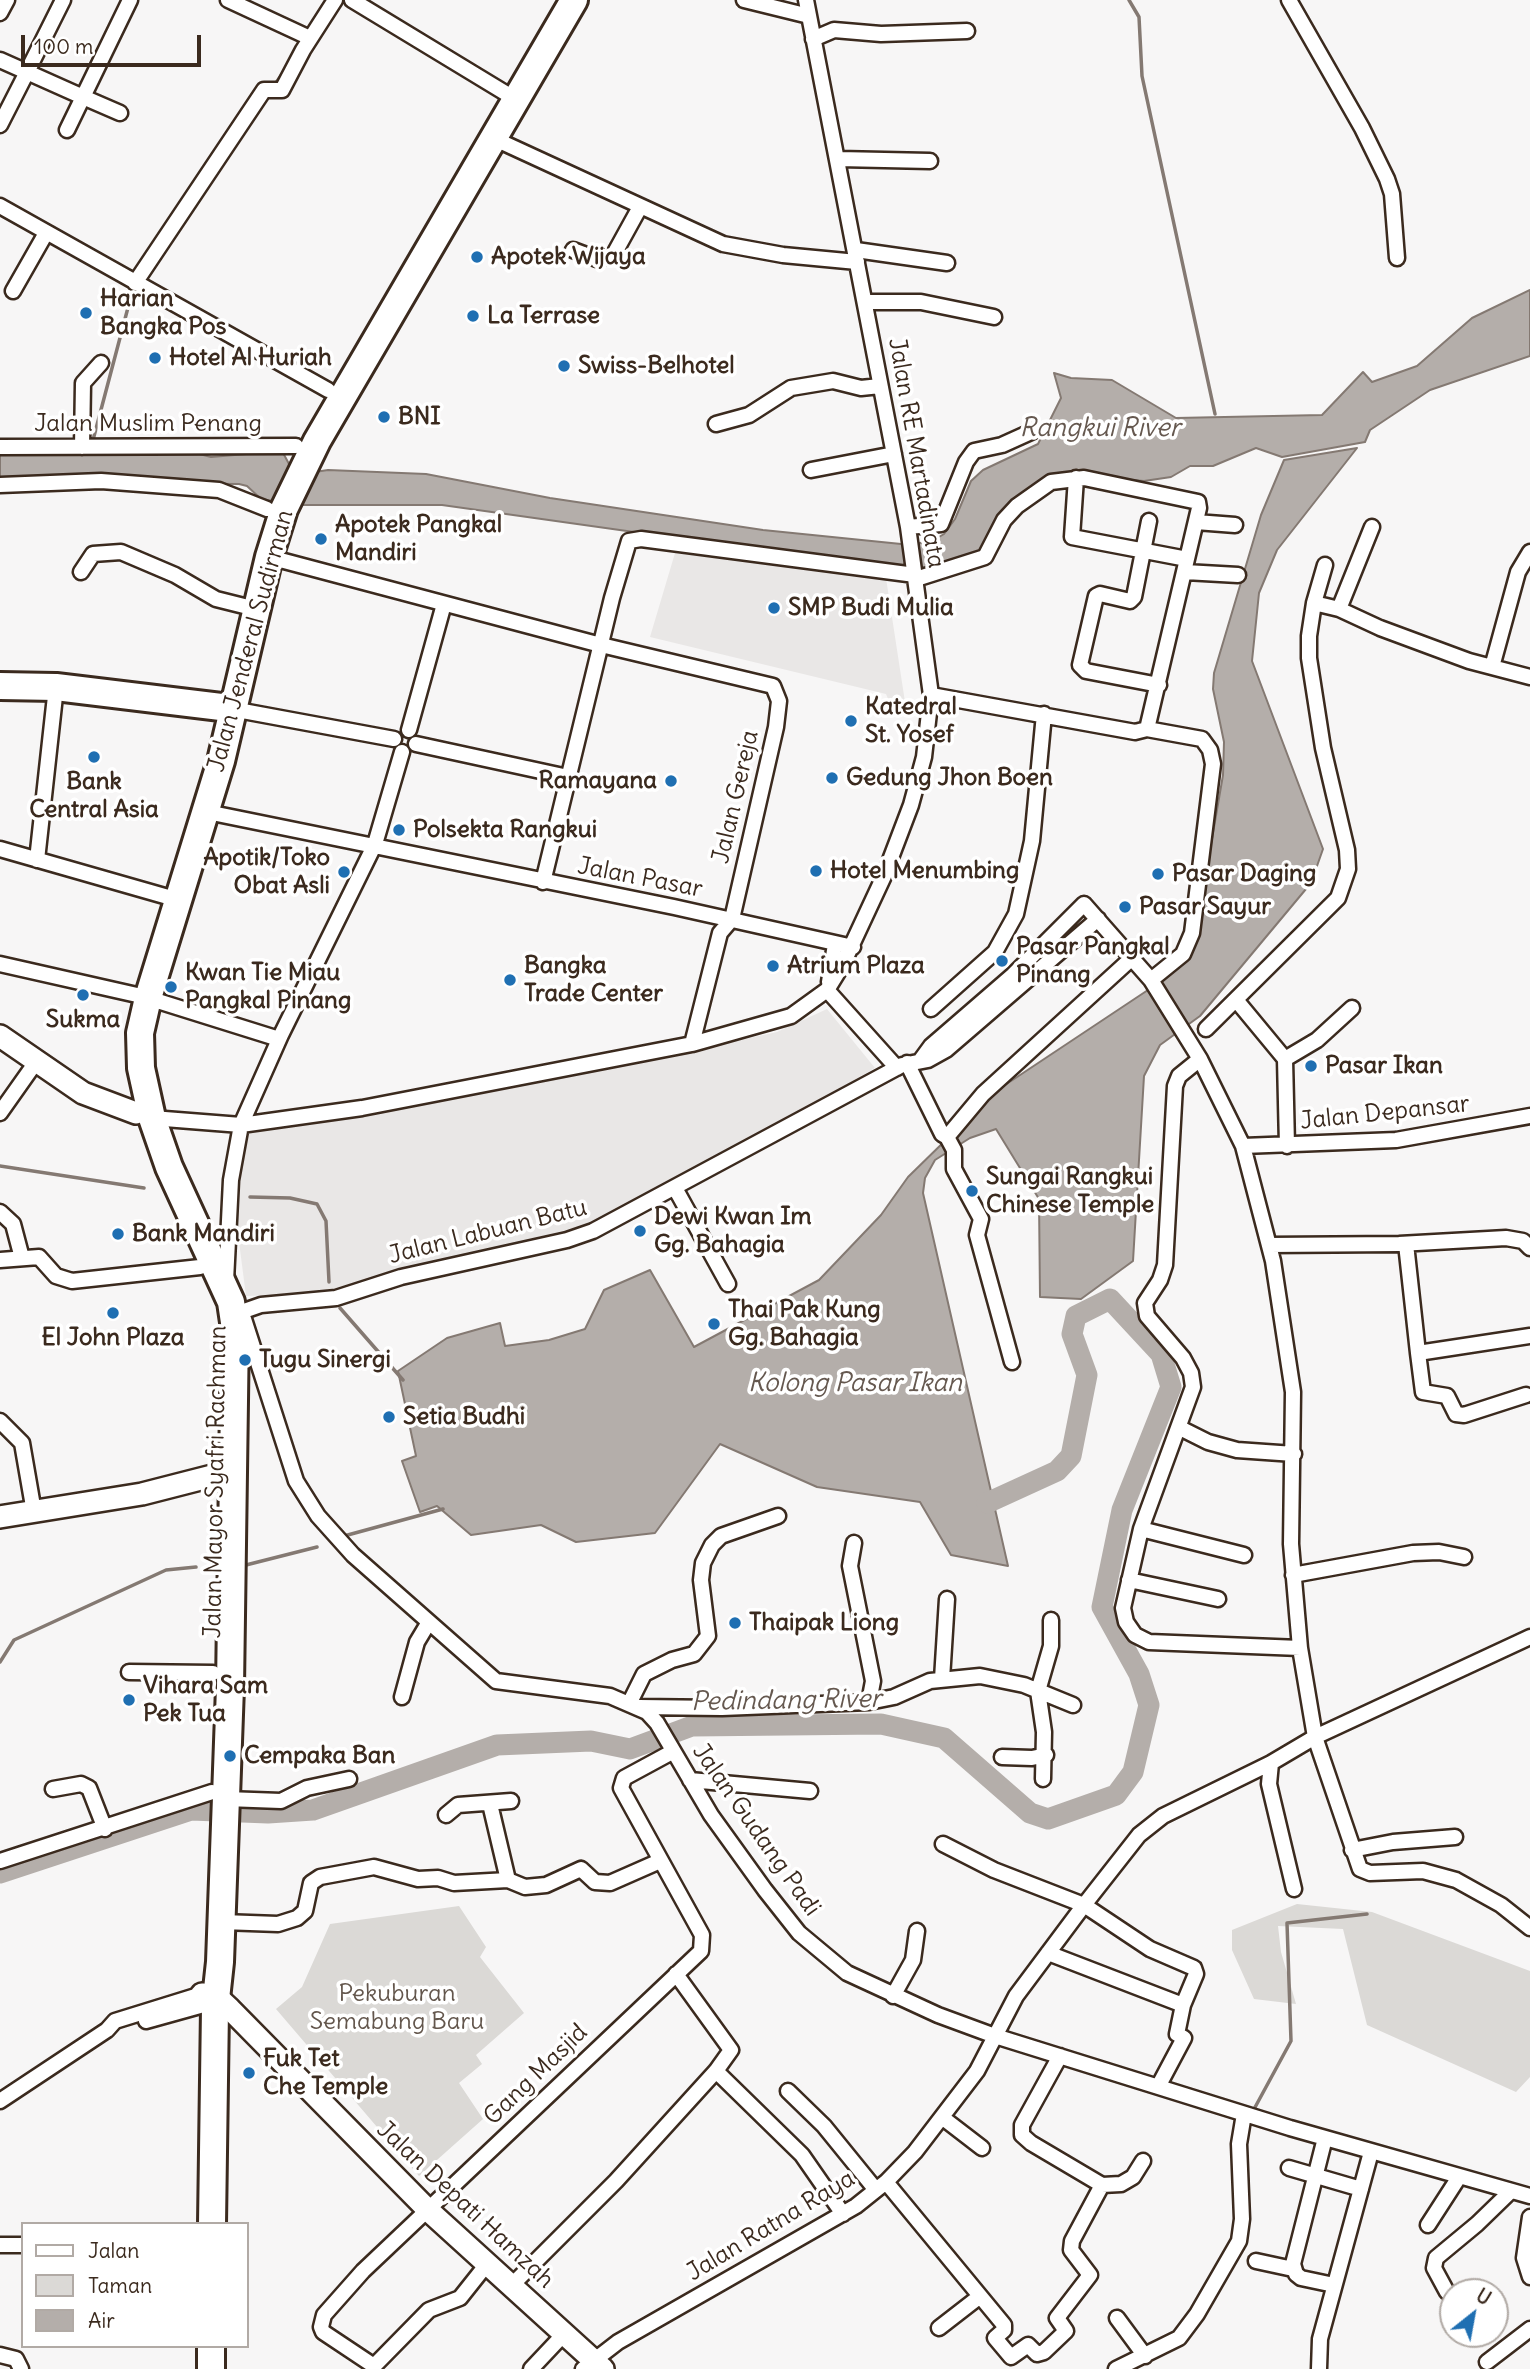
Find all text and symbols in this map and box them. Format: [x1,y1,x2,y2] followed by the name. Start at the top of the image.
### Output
[24,21,205,65] scale bar
[34,33,93,60] text: 100 m
[491,243,646,271] place label: Apotek Wijaya
[469,249,485,265] marker: Apotek Wijaya
[100,285,227,341] place label: Harian Bangka Pos
[487,302,600,330] place label: La Terrase
[78,305,94,321] marker: Harian Bangka Pos
[465,308,481,324] marker: La Terrase
[882,336,950,570] street label: Jalan RE Martadinata
[169,344,332,372] place label: Hotel Al Huriah
[147,350,163,366] marker: Hotel Al Huriah
[578,352,735,380] place label: Swiss-Belhotel
[556,358,572,374] marker: Swiss-Belhotel
[398,403,441,431] place label: BNI
[376,409,392,425] marker: BNI
[34,410,262,438] street label: Jalan Muslim Penang
[1020,413,1180,445] water label: Rangkui River
[202,507,300,775] street label: Jalan Jenderal Sudirman
[335,511,502,567] place label: Apotek Pangkal Mandiri
[313,531,329,547] marker: Apotek Pangkal Mandiri
[788,594,954,622] place label: SMP Budi Mulia
[766,600,782,616] marker: SMP Budi Mulia
[865,693,957,749] place label: Katedral St. Yosef
[843,713,859,729] marker: Katedral St. Yosef
[707,728,765,866] street label: Jalan Gereja
[86,749,102,765] marker: Bank Central Asia
[846,764,1053,792] place label: Gedung Jhon Boen
[539,767,657,795] place label: Ramayana
[29,768,159,824] place label: Bank Central Asia
[824,770,840,786] marker: Gedung Jhon Boen
[663,773,679,789] marker: Ramayana
[413,816,597,844] place label: Polsekta Rangkui
[391,822,407,838] marker: Polsekta Rangkui
[203,844,330,900] place label: Apotik/Toko Obat Asli
[575,852,705,904] street label: Jalan Pasar
[830,857,1019,885] place label: Hotel Menumbing
[1172,860,1316,888] place label: Pasar Daging
[808,863,824,879] marker: Hotel Menumbing
[336,864,352,880] marker: Apotik/Toko Obat Asli
[1150,866,1166,882] marker: Pasar Daging
[1139,893,1271,921] place label: Pasar Sayur
[1117,899,1133,915] marker: Pasar Sayur
[1016,933,1170,989] place label: Pasar Pangkal Pinang
[524,952,663,1008] place label: Bangka Trade Center
[787,952,925,980] place label: Atrium Plaza
[994,953,1010,969] marker: Pasar Pangkal Pinang
[765,958,781,974] marker: Atrium Plaza
[185,959,351,1015] place label: Kwan Tie Miau Pangkal Pinang
[502,972,518,988] marker: Bangka Trade Center
[163,979,179,995] marker: Kwan Tie Miau Pangkal Pinang
[75,987,91,1003] marker: Sukma
[46,1006,120,1034] place label: Sukma
[1325,1052,1443,1080] place label: Pasar Ikan
[1303,1058,1319,1074] marker: Pasar Ikan
[1299,1090,1471,1136] street label: Jalan Depansar
[986,1163,1154,1219] place label: Sungai Rangkui Chinese Temple
[964,1183,980,1199] marker: Sungai Rangkui Chinese Temple
[386,1193,590,1271] street label: Jalan Labuan Batu
[654,1203,812,1259] place label: Dewi Kwan Im Gg. Bahagia
[132,1220,275,1248] place label: Bank Mandiri
[632,1223,648,1239] marker: Dewi Kwan Im Gg. Bahagia
[110,1226,126,1242] marker: Bank Mandiri
[728,1296,881,1352] place label: Thai Pak Kung Gg. Bahagia
[105,1305,121,1321] marker: El John Plaza
[706,1316,722,1332] marker: Thai Pak Kung Gg. Bahagia
[42,1324,184,1352] place label: El John Plaza
[199,1325,233,1639] street label: Jalan Mayor Syafri Rachman
[259,1346,391,1374] place label: Tugu Sinergi
[237,1352,253,1368] marker: Tugu Sinergi
[748,1368,962,1400] water label: Kolong Pasar Ikan
[403,1403,525,1431] place label: Setia Budhi
[381,1409,397,1425] marker: Setia Budhi
[749,1609,899,1637] place label: Thaipak Liong
[727,1615,743,1631] marker: Thaipak Liong
[143,1672,268,1728] place label: Vihara Sam Pek Tua
[691,1684,881,1718] water label: Pedindang River
[121,1692,137,1708] marker: Vihara Sam Pek Tua
[686,1738,826,1922] street label: Jalan Gudang Padi
[244,1742,395,1770] place label: Cempaka Ban
[222,1748,238,1764] marker: Cempaka Ban
[310,1980,484,2036] park label: Pekuburan Semabung Baru
[478,2019,594,2131] street label: Gang Masjid
[263,2045,388,2101] place label: Fuk Tet Che Temple
[241,2065,257,2081] marker: Fuk Tet Che Temple
[370,2115,560,2295] street label: Jalan Depati Hamzah
[682,2165,860,2287] street label: Jalan Ratna Raya
[21,2222,248,2348] legend
[88,2237,139,2264] text: Jalan
[88,2272,152,2299] text: Taman
[1439,2278,1509,2348] north arrow
[1472,2283,1496,2310] text: U
[88,2307,115,2334] text: Air

